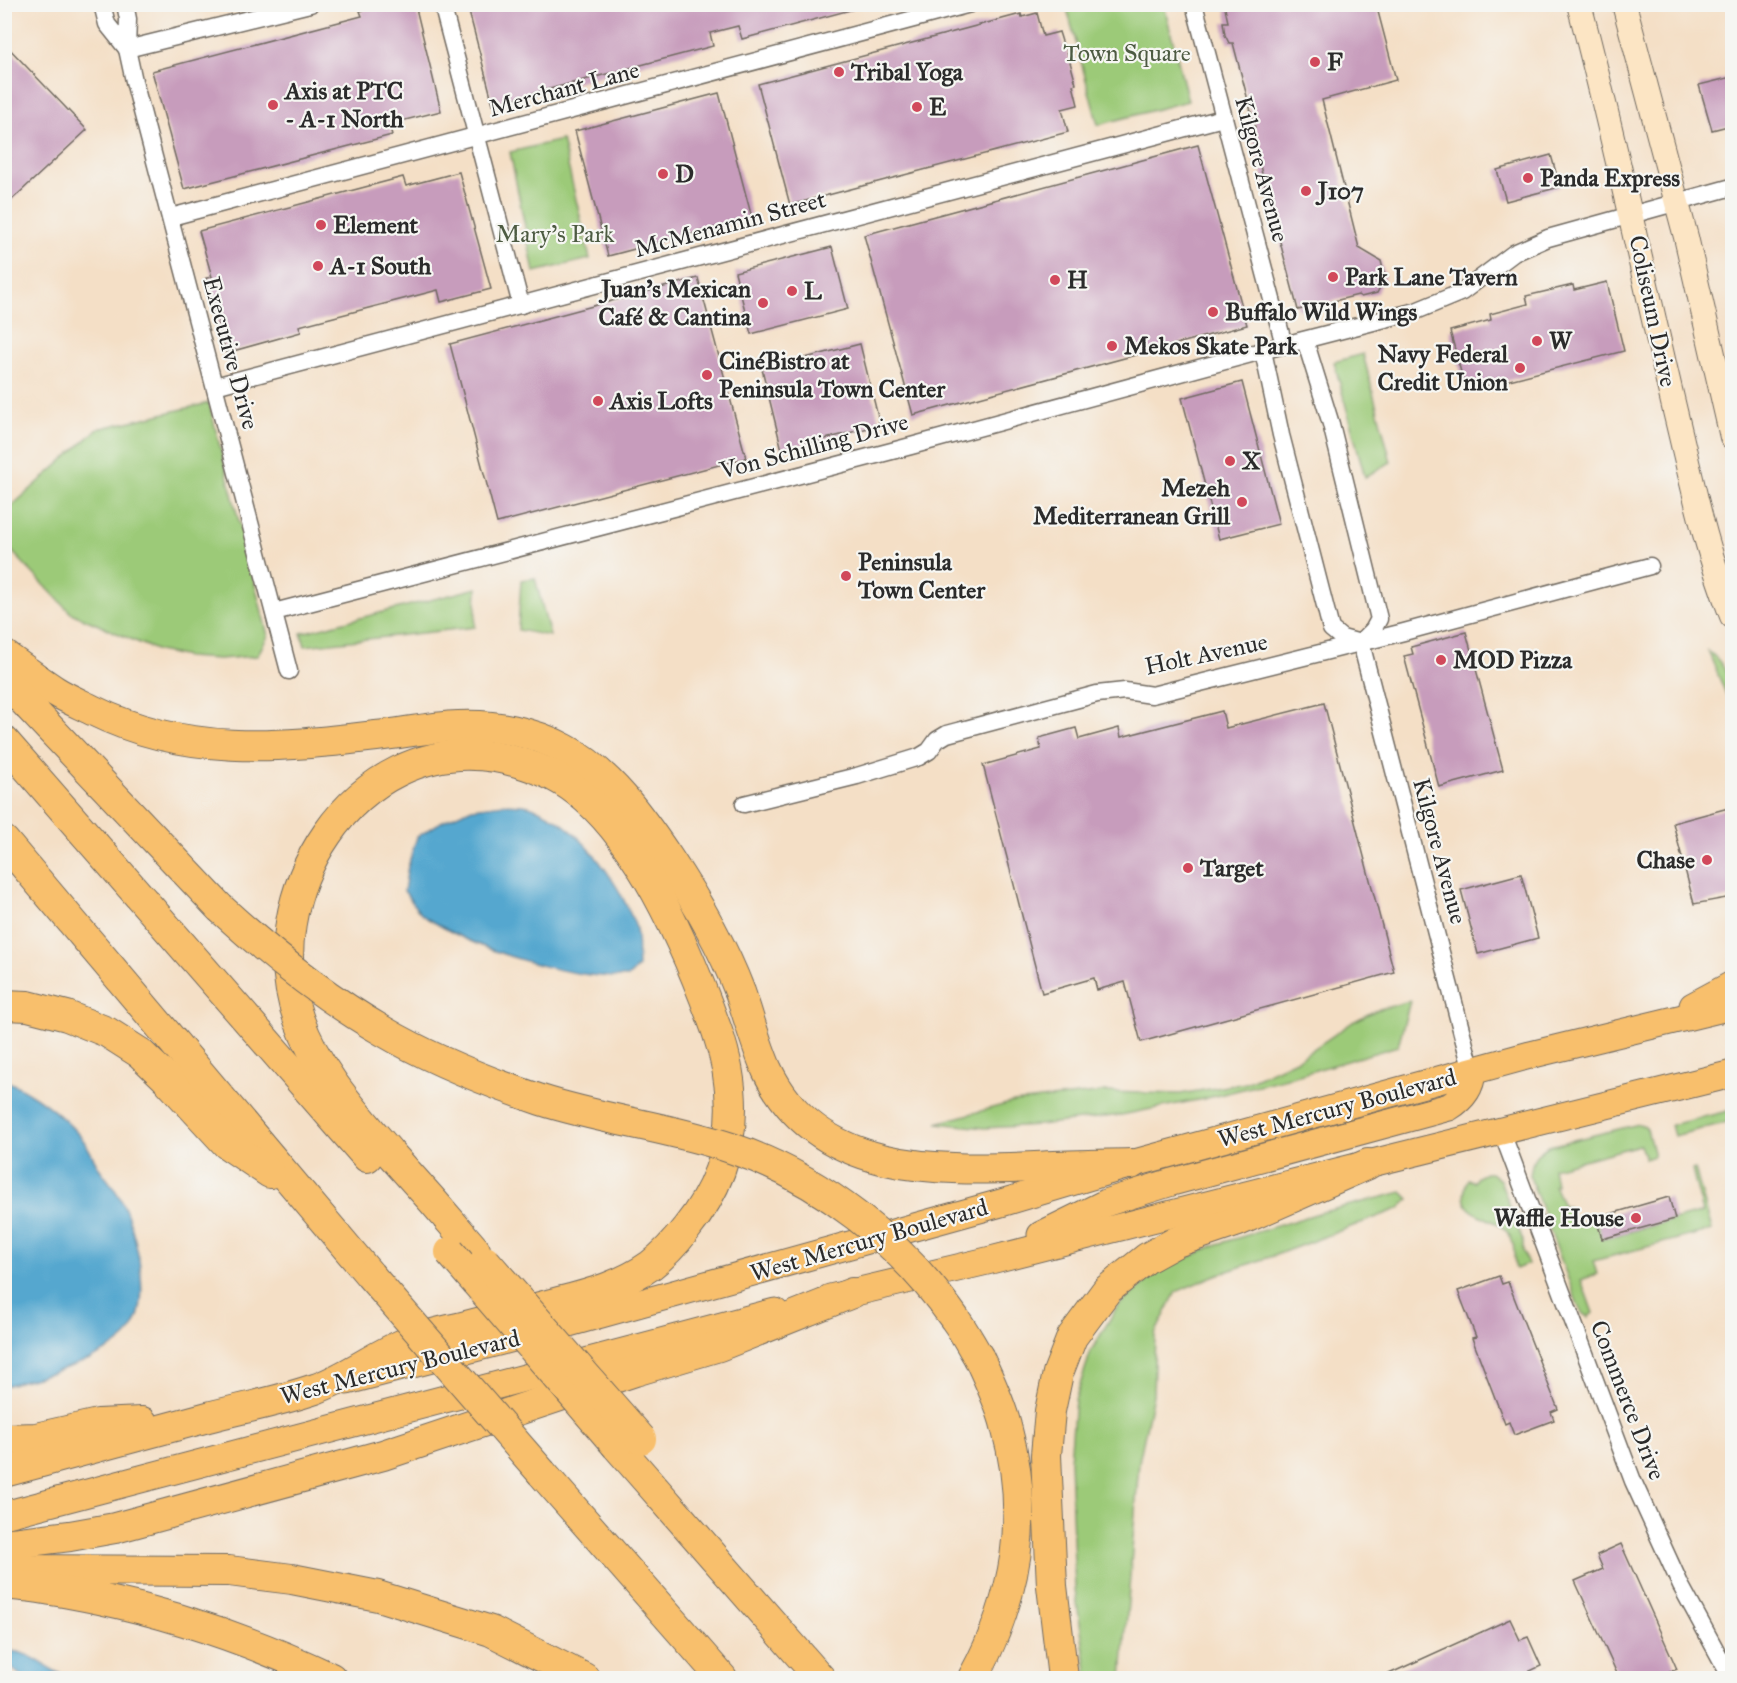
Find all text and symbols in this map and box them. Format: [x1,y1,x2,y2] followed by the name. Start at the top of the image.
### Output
[1063,38,1191,68] park label: Town Square
[1327,47,1343,77] place label: F
[486,55,642,123] street label: Merchant Lane
[1308,55,1322,69] marker: F
[850,57,964,87] place label: Tribal Yoga
[832,65,846,79] marker: Tribal Yoga
[283,76,404,134] place label: Axis at PTC - A-1 North
[929,92,946,122] place label: E
[1228,93,1296,245] street label: Kilgore Avenue
[266,98,280,112] marker: Axis at PTC - A-1 North
[910,100,924,114] marker: E
[675,159,694,189] place label: D
[1540,163,1680,193] place label: Panda Express
[656,167,670,181] marker: D
[1521,171,1535,185] marker: Panda Express
[1315,176,1364,206] place label: J107
[631,184,829,264] street label: McMenamin Street
[1299,184,1313,198] marker: J107
[333,210,419,240] place label: Element
[314,218,328,232] marker: Element
[496,219,615,249] park label: Mary's Park
[1622,233,1684,389] street label: Coliseum Drive
[328,251,432,281] place label: A-1 South
[311,259,325,273] marker: A-1 South
[1345,262,1518,292] place label: Park Lane Tavern
[1067,265,1088,295] place label: H
[1326,270,1340,284] marker: Park Lane Tavern
[196,273,266,433] street label: Executive Drive
[1048,273,1062,287] marker: H
[598,274,752,332] place label: Juan’s Mexican Café & Cantina
[804,276,822,306] place label: L
[785,284,799,298] marker: L
[756,296,770,310] marker: Juan’s Mexican Café & Cantina
[1225,297,1418,327] place label: Buffalo Wild Wings
[1206,305,1220,319] marker: Buffalo Wild Wings
[1549,326,1573,356] place label: W
[1124,331,1299,361] place label: Mekos Skate Park
[1530,334,1544,348] marker: W
[1105,339,1119,353] marker: Mekos Skate Park
[1377,339,1509,397] place label: Navy Federal Credit Union
[719,346,946,404] place label: CinéBistro at Peninsula Town Center
[1513,361,1527,375] marker: Navy Federal Credit Union
[700,368,714,382] marker: CinéBistro at Peninsula Town Center
[608,386,713,416] place label: Axis Lofts
[591,394,605,408] marker: Axis Lofts
[716,406,911,486] street label: Von Schilling Drive
[1241,446,1261,476] place label: X
[1223,454,1237,468] marker: X
[1033,473,1231,531] place label: Mezeh Mediterranean Grill
[1235,495,1249,509] marker: Mezeh Mediterranean Grill
[857,547,986,605] place label: Peninsula Town Center
[839,569,853,583] marker: Peninsula Town Center
[1142,626,1270,682] street label: Holt Avenue
[1453,645,1573,675] place label: MOD Pizza
[1434,653,1448,667] marker: MOD Pizza
[1406,775,1474,927] street label: Kilgore Avenue
[1636,845,1695,875] place label: Chase
[1199,853,1264,883] place label: Target
[1700,853,1714,867] marker: Chase
[1181,861,1195,875] marker: Target
[1214,1062,1460,1154] street label: West Mercury Boulevard
[747,1192,991,1288] street label: West Mercury Boulevard
[1494,1203,1624,1233] place label: Waffle House
[1629,1211,1643,1225] marker: Waffle House
[1584,1316,1672,1484] street label: Commerce Drive
[277,1323,523,1411] street label: West Mercury Boulevard

